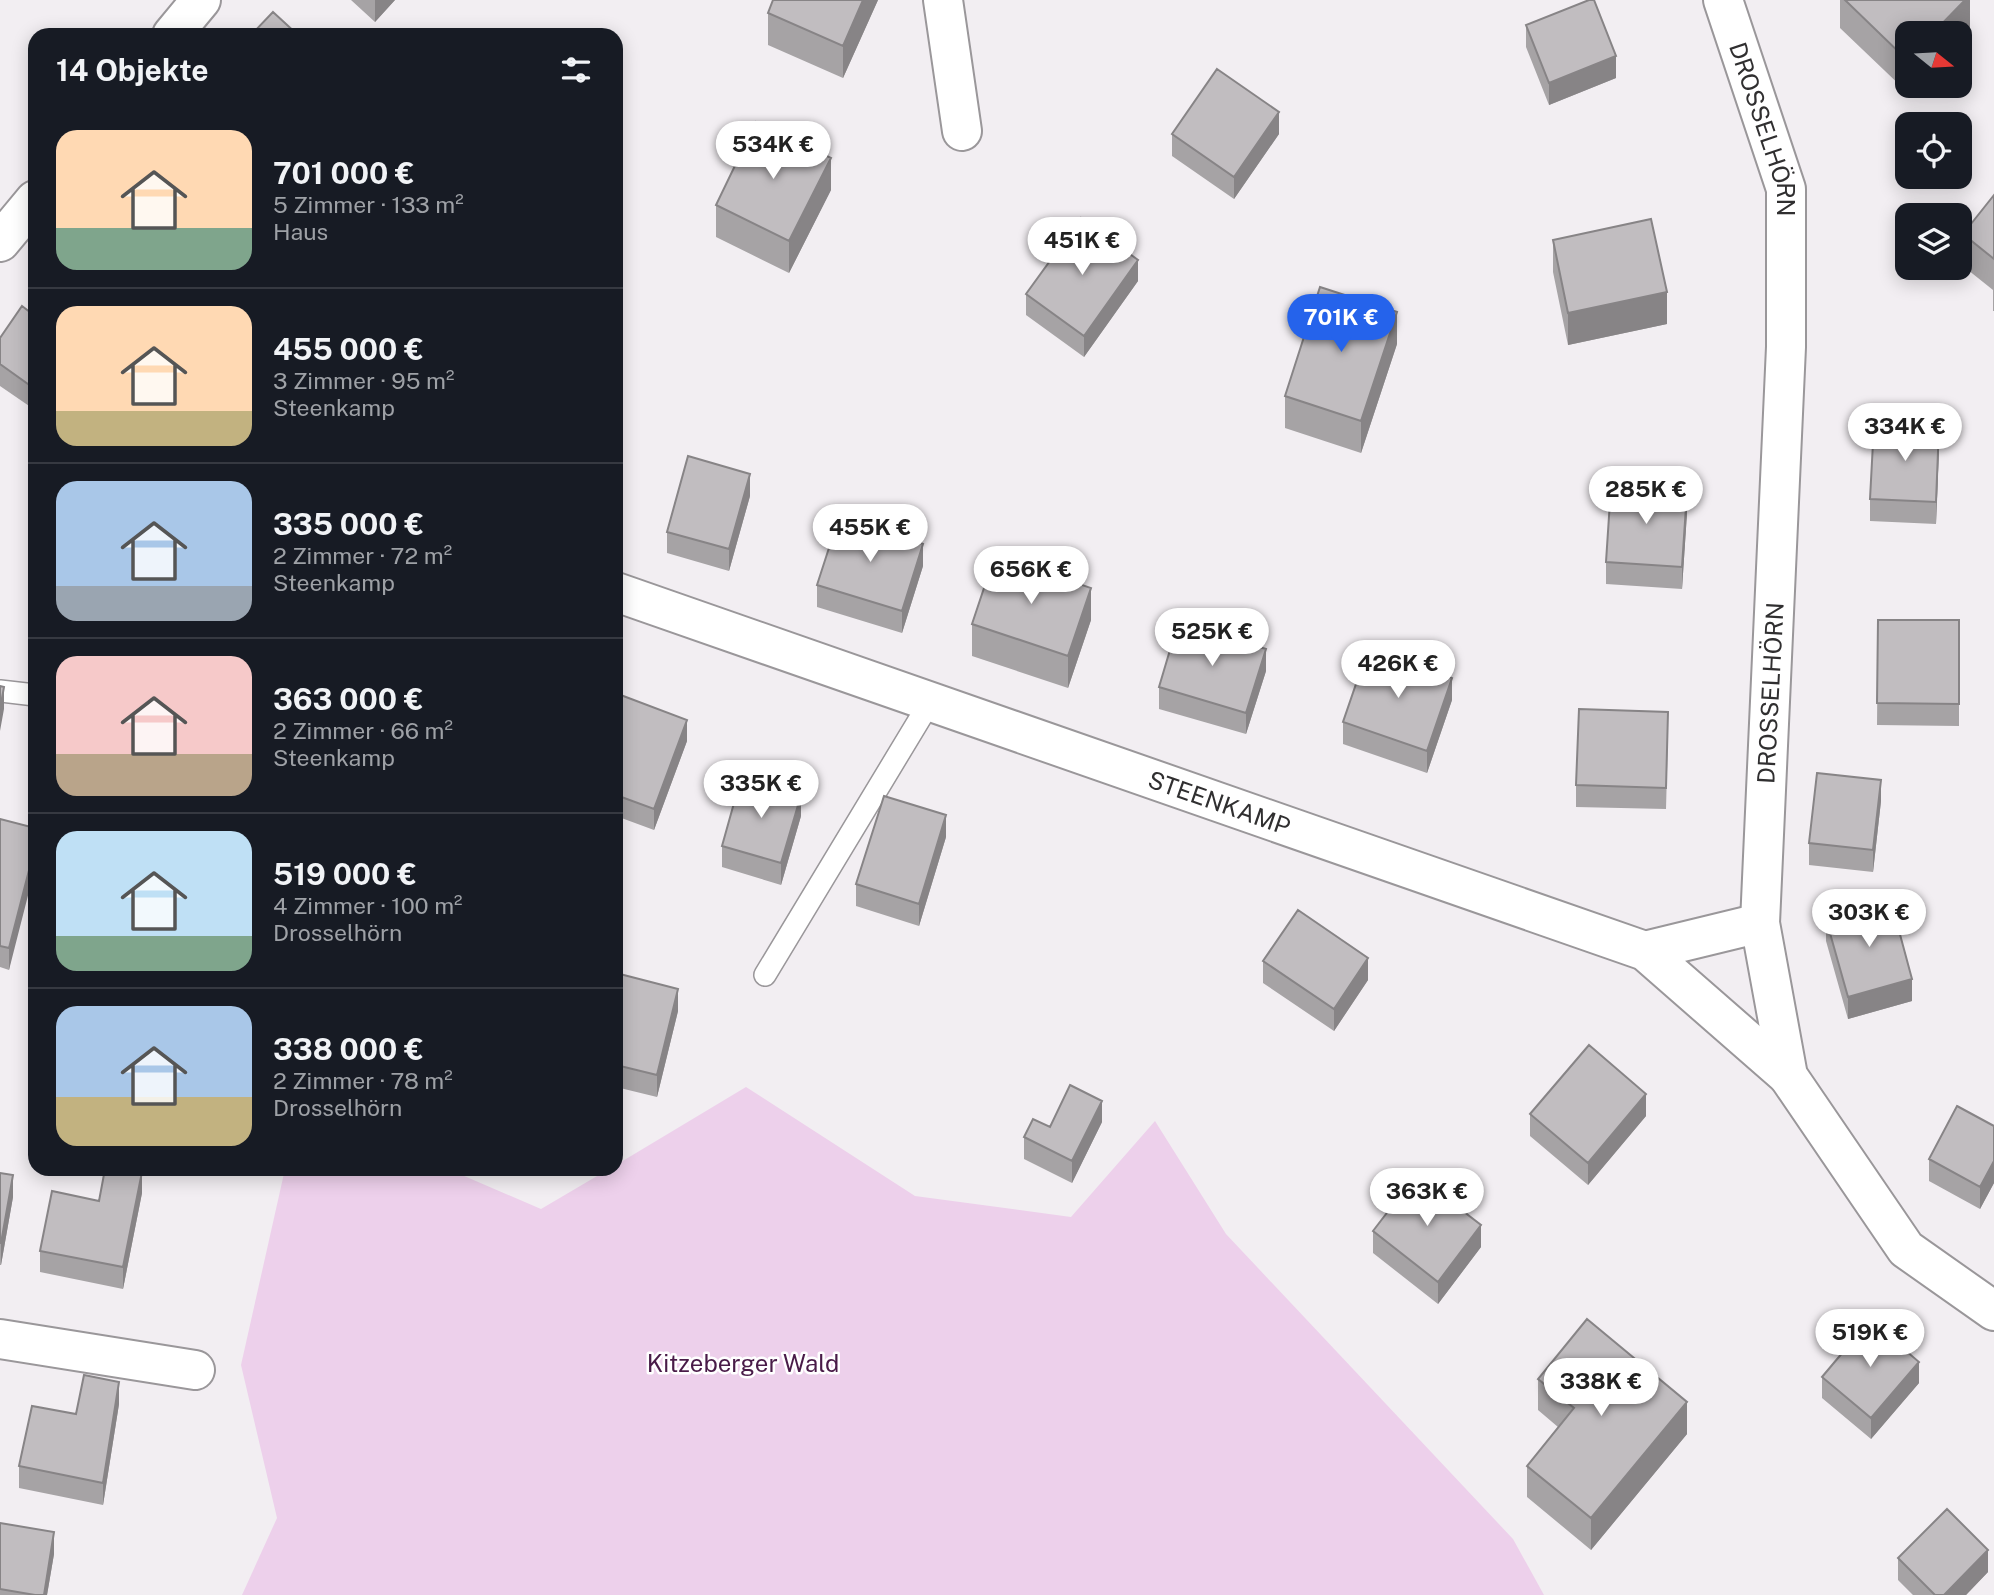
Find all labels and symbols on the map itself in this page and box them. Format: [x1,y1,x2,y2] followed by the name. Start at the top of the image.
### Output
[1895,21,1972,98] north arrow
[1724,38,1800,217] street label: DROSSELHÖRN
[716,122,830,181] pin: 534K €
[1025,218,1139,277] pin: 451K €
[1284,294,1398,354] pin: 701K €
[1848,404,1962,463] pin: 334K €
[1589,466,1703,526] pin: 285K €
[813,504,927,564] pin: 455K €
[974,546,1088,606] pin: 656K €
[1750,602,1789,784] street label: DROSSELHÖRN
[1155,608,1269,668] pin: 525K €
[1341,640,1455,700] pin: 426K €
[704,760,818,820] pin: 335K €
[1145,765,1294,840] street label: STEENKAMP
[1812,890,1926,949] pin: 303K €
[1370,1168,1484,1228] pin: 363K €
[1813,1310,1927,1369] pin: 519K €
[647,1349,839,1377] park label: Kitzeberger Wald
[1544,1358,1658,1418] pin: 338K €

